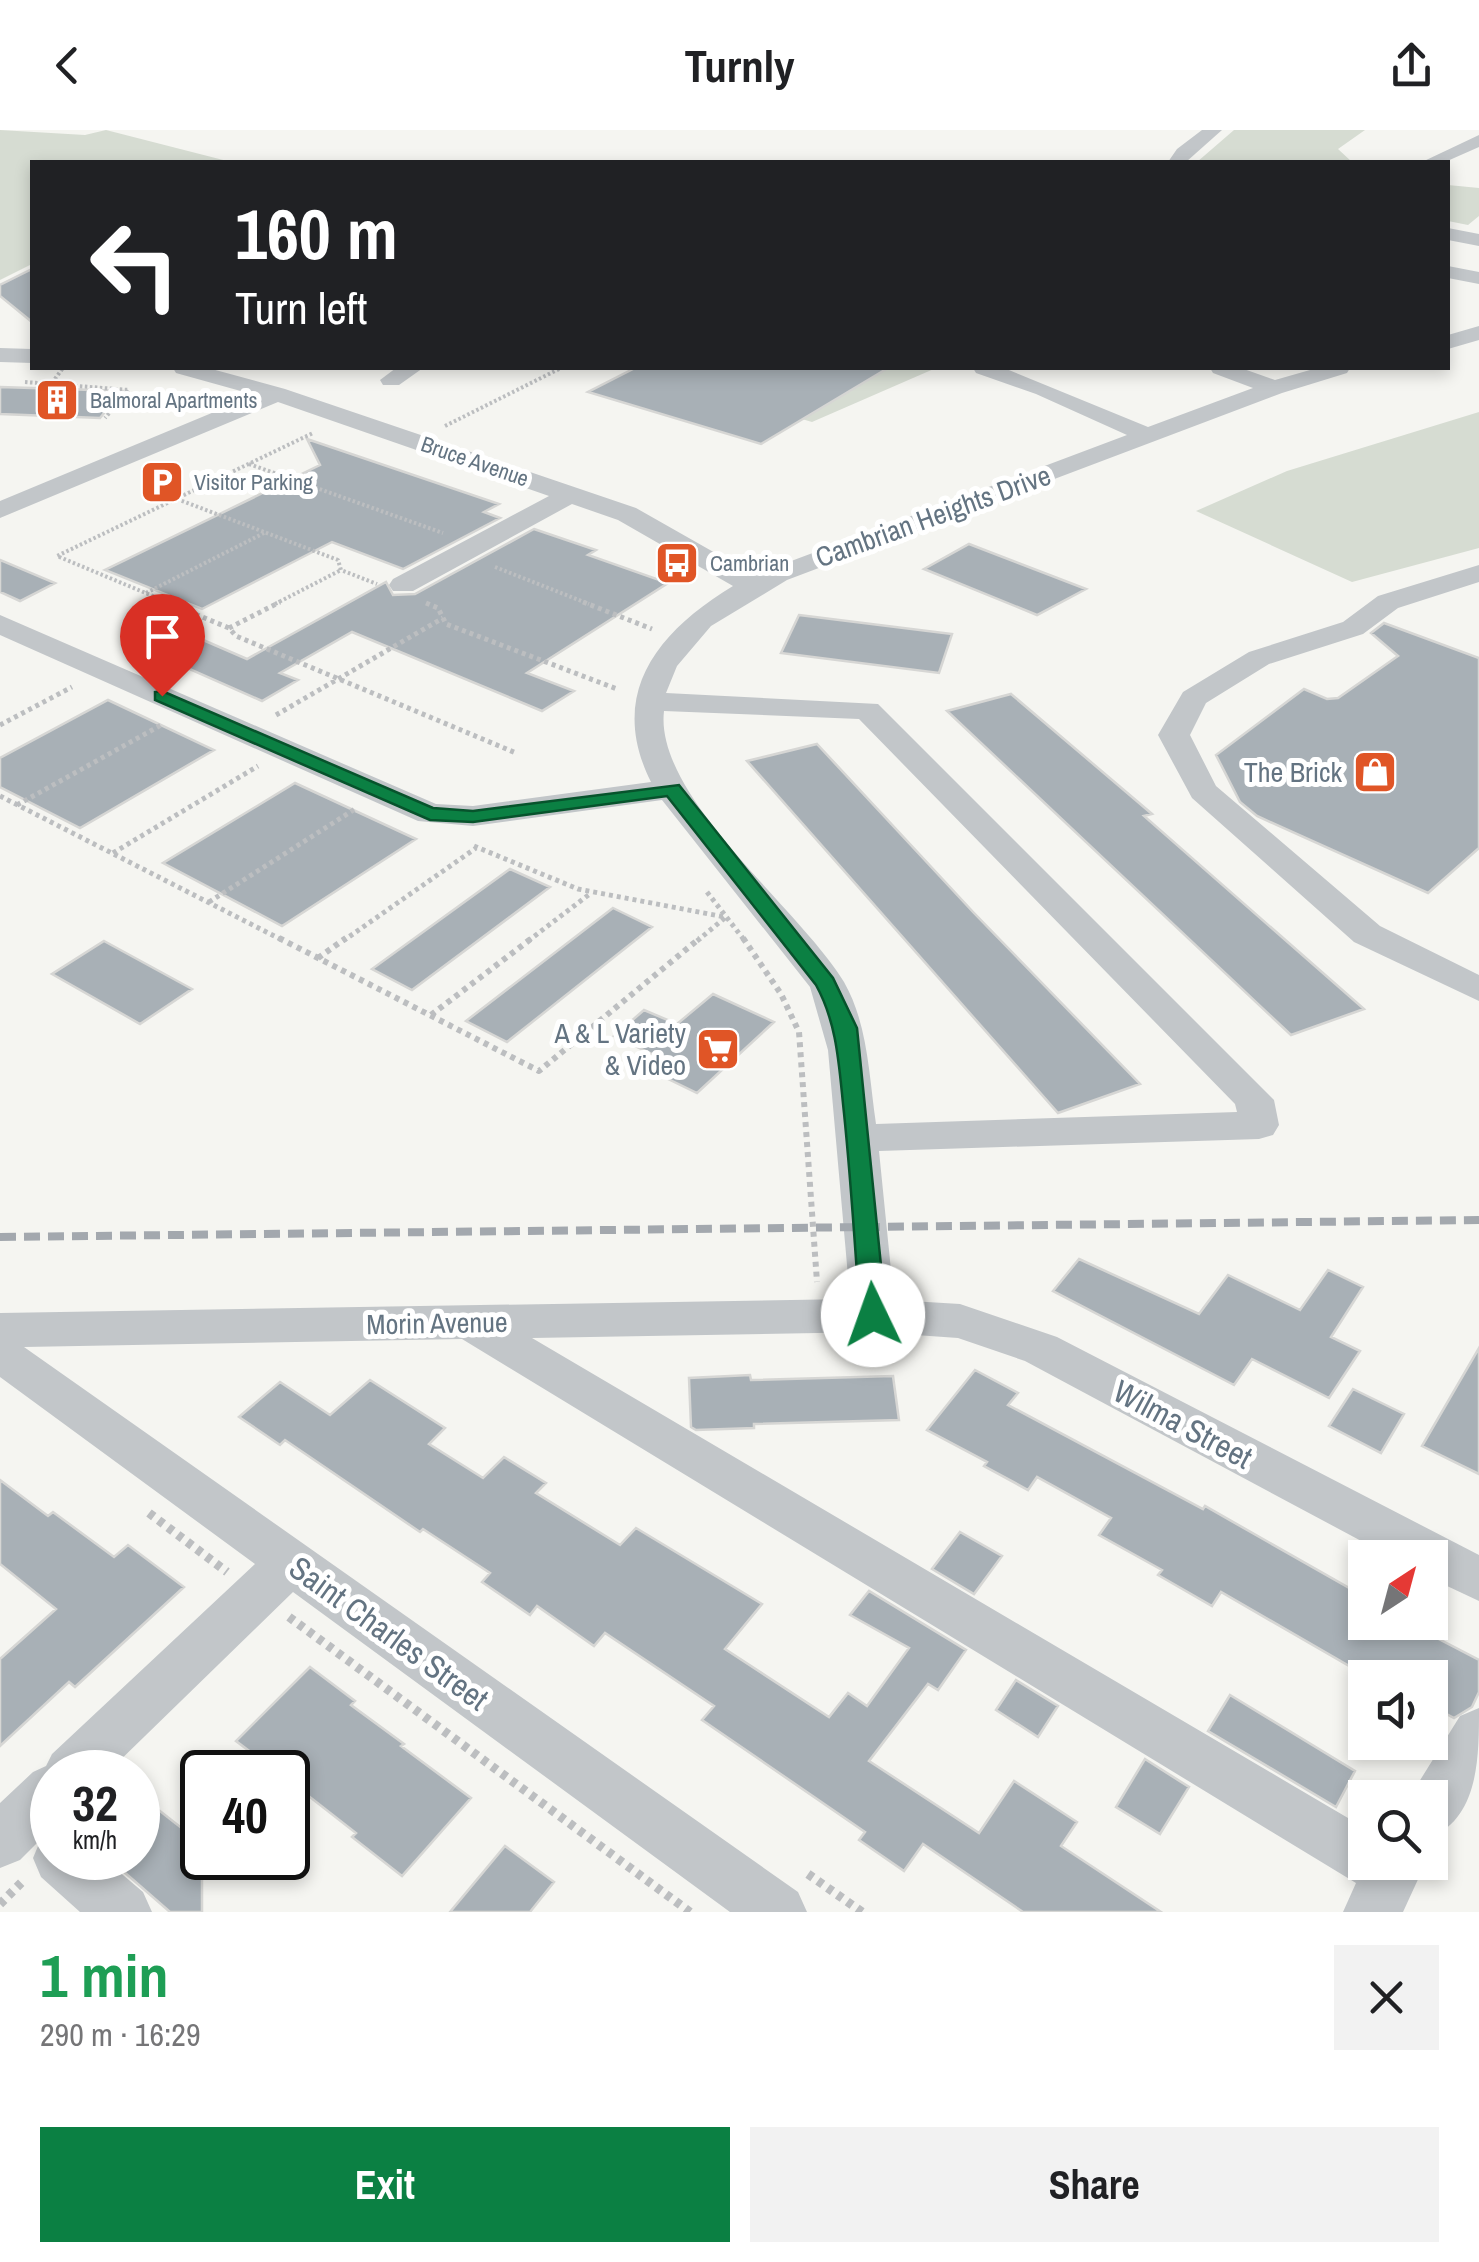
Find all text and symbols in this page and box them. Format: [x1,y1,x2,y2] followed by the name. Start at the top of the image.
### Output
[684,35,795,96] text: Turnly
[40,38,95,93] icon: back
[1384,38,1439,93] icon: share
[235,187,398,281] text: 160 m
[70,200,200,330] icon: left
[235,277,367,338] text: Turn left
[34,377,80,423] building icon: Balmoral Apartments
[90,385,257,415] place label: Balmoral Apartments
[417,429,533,493] street label: Bruce Avenue
[810,456,1056,576] street label: Cambrian Heights Drive
[139,459,185,505] parking icon: Visitor Parking
[194,467,313,497] place label: Visitor Parking
[654,540,700,586] bus stop icon: Cambrian
[710,548,789,578] place label: Cambrian
[120,594,205,697] pin
[135,609,190,664] icon: arrive
[1352,749,1398,795] shop icon: The Brick
[1244,753,1343,791] place label: The Brick
[553,1014,687,1084] place label: A & L Variety & Video
[695,1026,741,1072] supermarket icon: A & L Variety & Video
[821,1263,925,1367] position arrow
[366,1303,508,1343] street label: Morin Avenue
[1106,1369,1260,1479] street label: Wilma Street
[1348,1540,1448,1640] north arrow
[1348,1540,1448,1880] map controls
[281,1546,497,1720] street label: Saint Charles Street
[1348,1660,1448,1760] button: sound
[180,1750,310,1880] speed limit sign: 40
[72,1769,118,1837] text: 32
[1348,1780,1448,1880] button: search
[73,1823,117,1857] text: km/h
[40,1935,169,2016] text: 1 min
[1334,1945,1439,2050] button: close
[40,2013,200,2056] text: 290 m · 16:29
[40,2127,730,2242] button: Exit
[750,2127,1439,2242] button: Share

